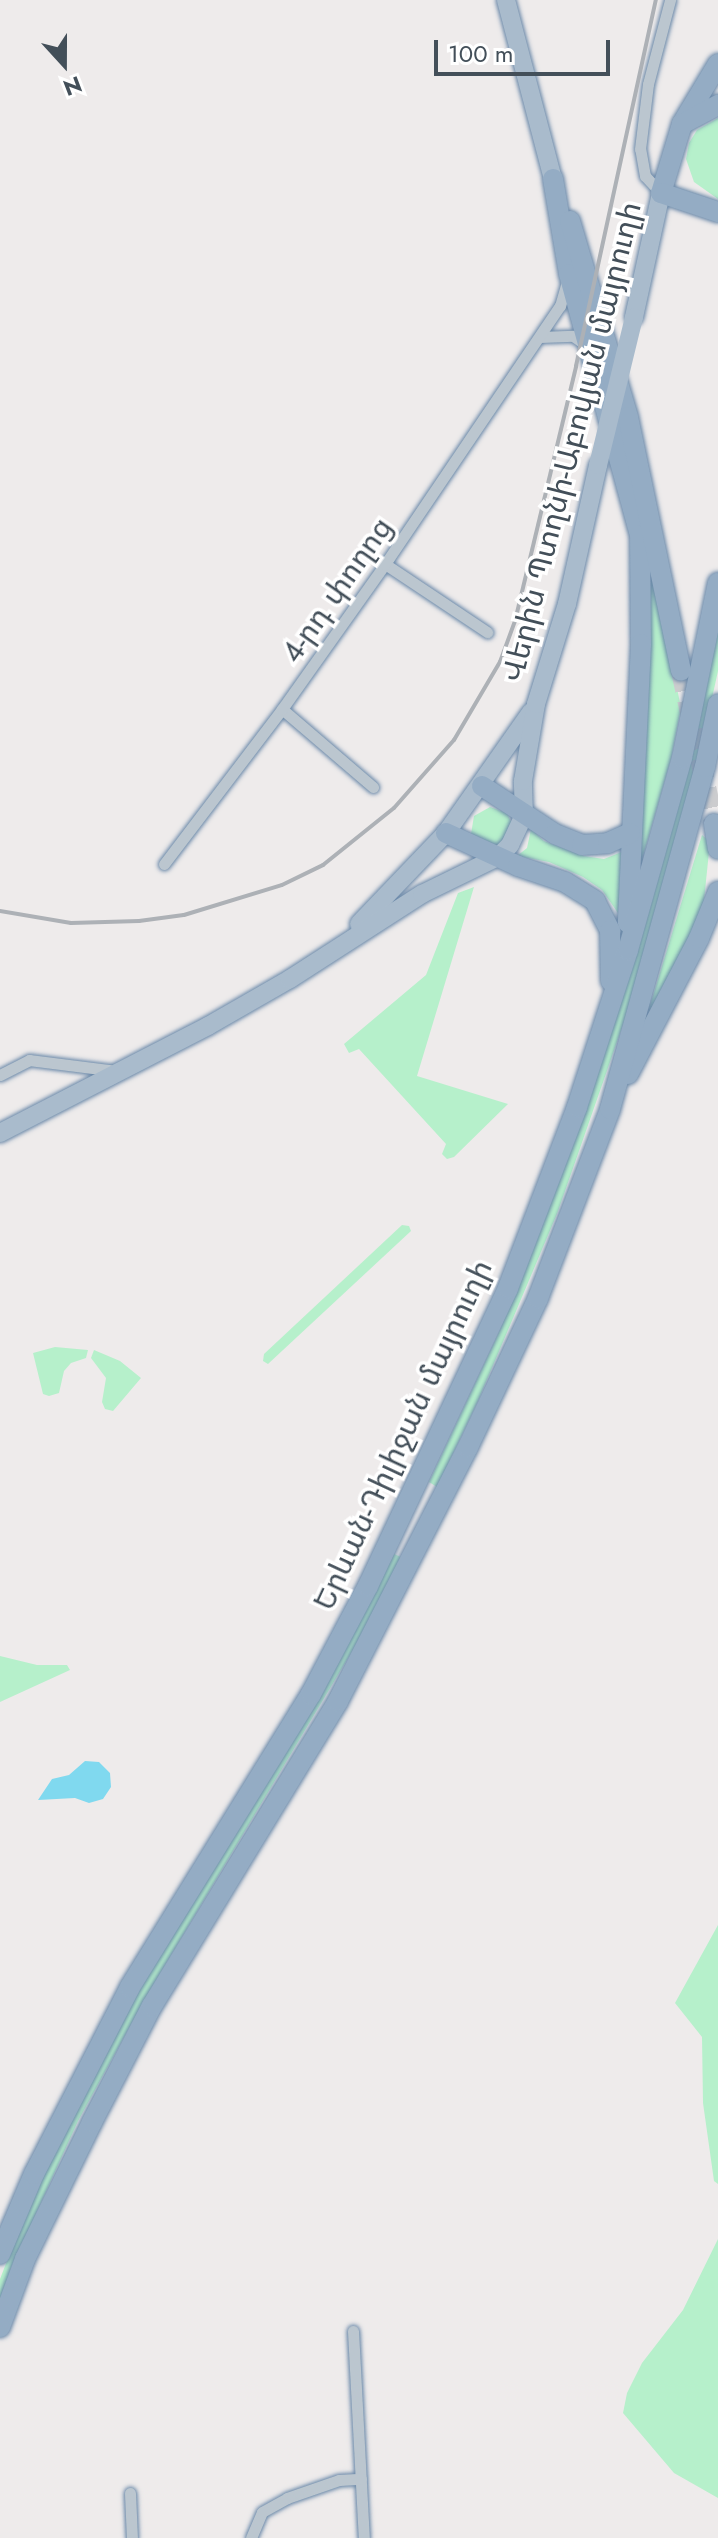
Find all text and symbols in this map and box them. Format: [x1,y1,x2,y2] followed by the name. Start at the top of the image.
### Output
[24,24,104,104] north arrow
[438,24,614,74] scale bar
[448,36,514,71] text: 100 m
[59,68,86,104] text: N
[495,198,649,686] street label: Վերին Պտղնի-Աբովյան մայրուղի
[274,511,400,669] street label: 4-րդ փողոց
[306,1254,500,1616] street label: Երևան-Դիլիջան մայրուղի

